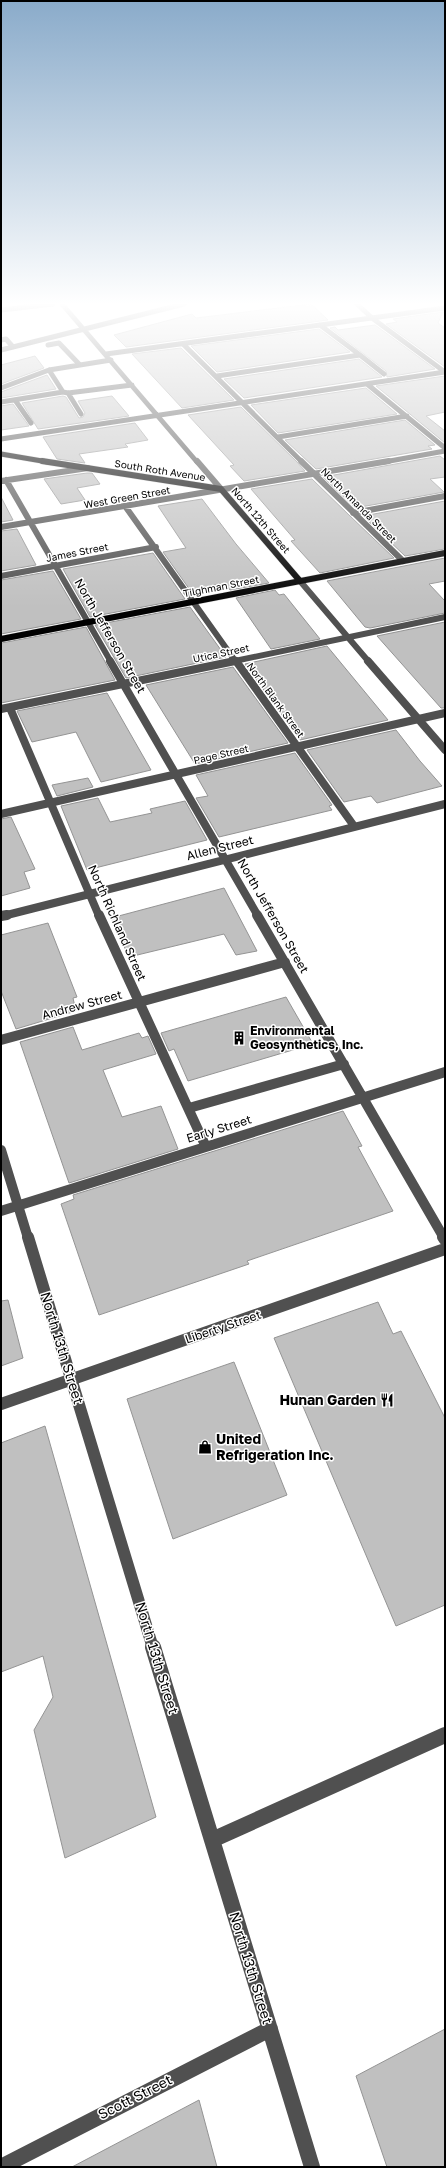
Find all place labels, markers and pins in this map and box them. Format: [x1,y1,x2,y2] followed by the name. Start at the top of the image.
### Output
[250,1023,364,1052] place label: Environmental Geosynthetics, Inc.
[231,1030,247,1046] building icon: Environmental Geosynthetics, Inc.
[279,1391,376,1408] place label: Hunan Garden
[379,1392,395,1408] restaurant icon: Hunan Garden
[216,1430,334,1463] place label: United Refrigeration Inc.
[197,1439,213,1455] shop icon: United Refrigeration Inc.

